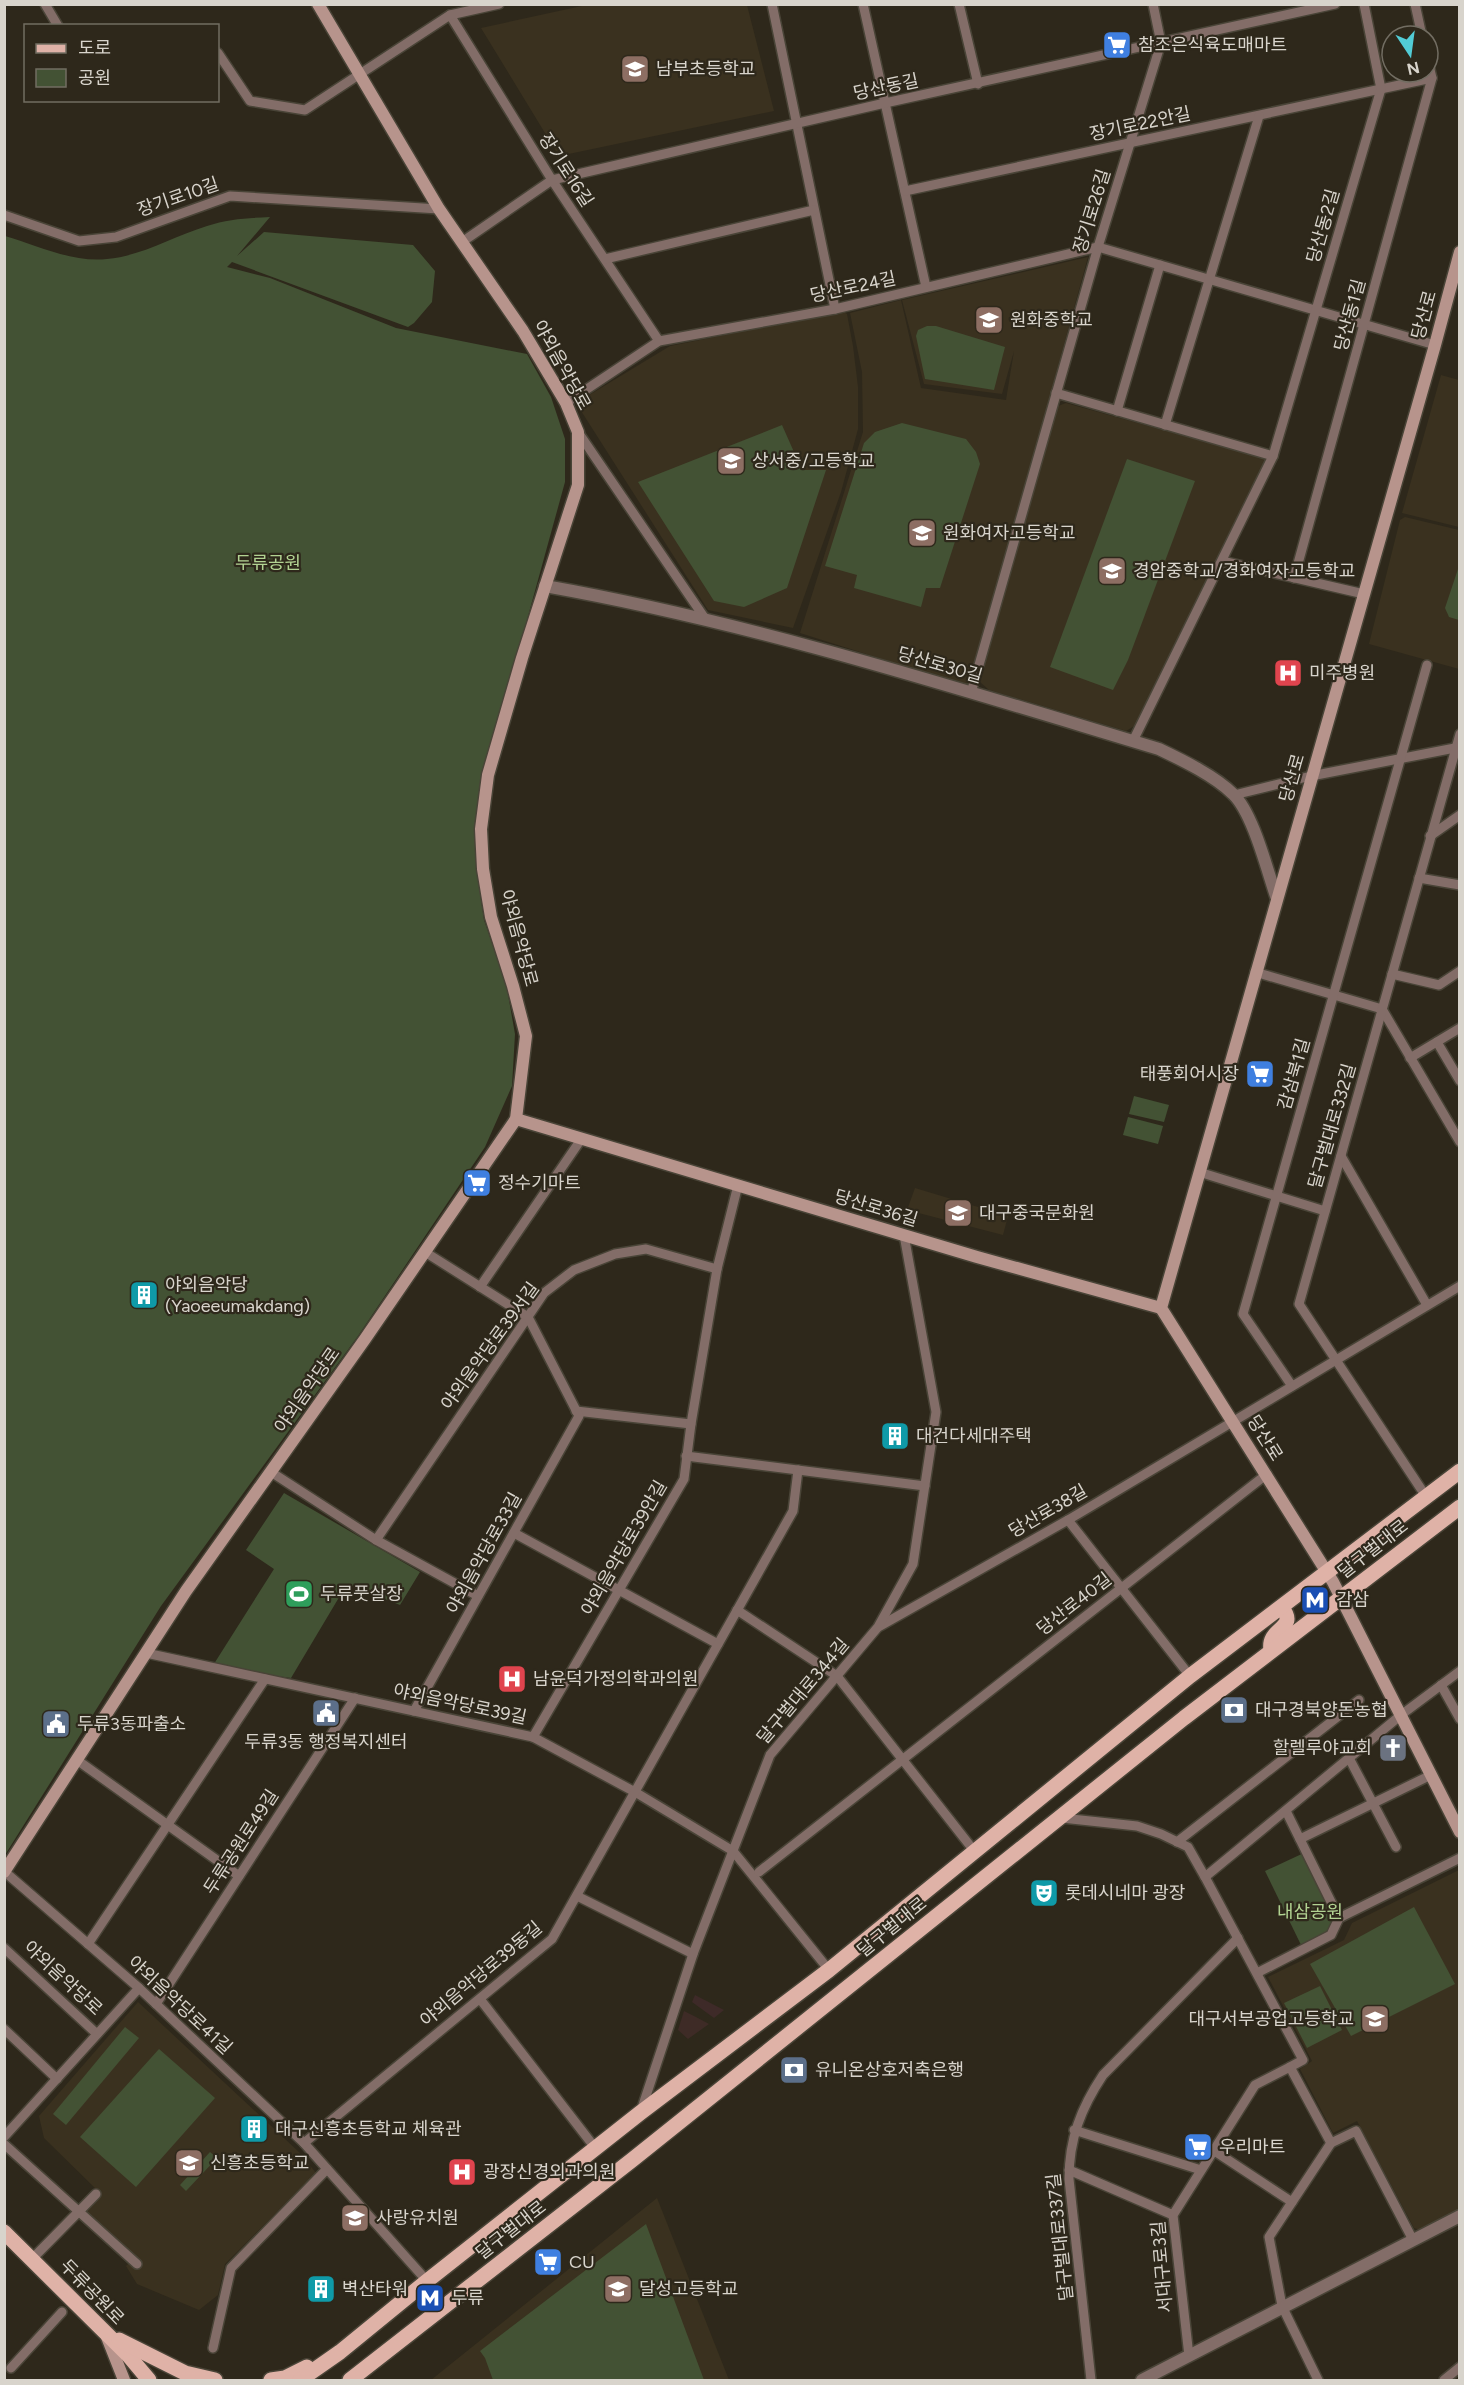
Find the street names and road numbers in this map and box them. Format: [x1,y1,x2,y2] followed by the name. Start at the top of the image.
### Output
[851,69,921,105] street label: 당산동길
[1087,103,1193,145] street label: 장기로22안길
[534,129,598,211] street label: 장기로16길
[1069,166,1115,256] street label: 장기로26길
[134,173,222,221] street label: 장기로10길
[1302,186,1344,266] street label: 당산동2길
[808,267,898,307] street label: 당산로24길
[1330,277,1370,353] street label: 당산동1길
[1407,288,1441,342] street label: 당산로
[528,316,596,414] street label: 야외음악당로
[895,642,985,688] street label: 당산로30길
[1275,751,1309,805] street label: 당산로
[496,887,542,989] street label: 야외음악당로
[1273,1036,1315,1112] street label: 감삼북1길
[1304,1061,1360,1191] street label: 달구벌대로332길
[832,1185,920,1231] street label: 당산로36길
[436,1278,544,1414] street label: 야외음악당로39서길
[269,1343,345,1437] street label: 야외음악당로
[1243,1411,1287,1465] street label: 당산로
[576,1476,672,1620] street label: 야외음악당로39안길
[1005,1480,1091,1542] street label: 당산로38길
[442,1488,526,1618] street label: 야외음악당로33길
[1334,1515,1412,1583] street label: 달구벌대로
[1032,1568,1116,1640] street label: 당산로40길
[752,1634,854,1748] street label: 달구벌대로344길
[391,1679,529,1729] street label: 야외음악당로39길
[199,1785,283,1899] street label: 두류공원로49길
[853,1892,931,1962] street label: 달구벌대로
[416,1917,546,2031] street label: 야외음악당로39동길
[19,1936,107,2020] street label: 야외음악당로
[123,1951,237,2059] street label: 야외음악당로41길
[1042,2172,1078,2302] street label: 달구벌대로337길
[472,2196,550,2264] street label: 달구벌대로
[1147,2220,1177,2314] street label: 서대구로3길
[55,2255,129,2329] street label: 두류공원로

